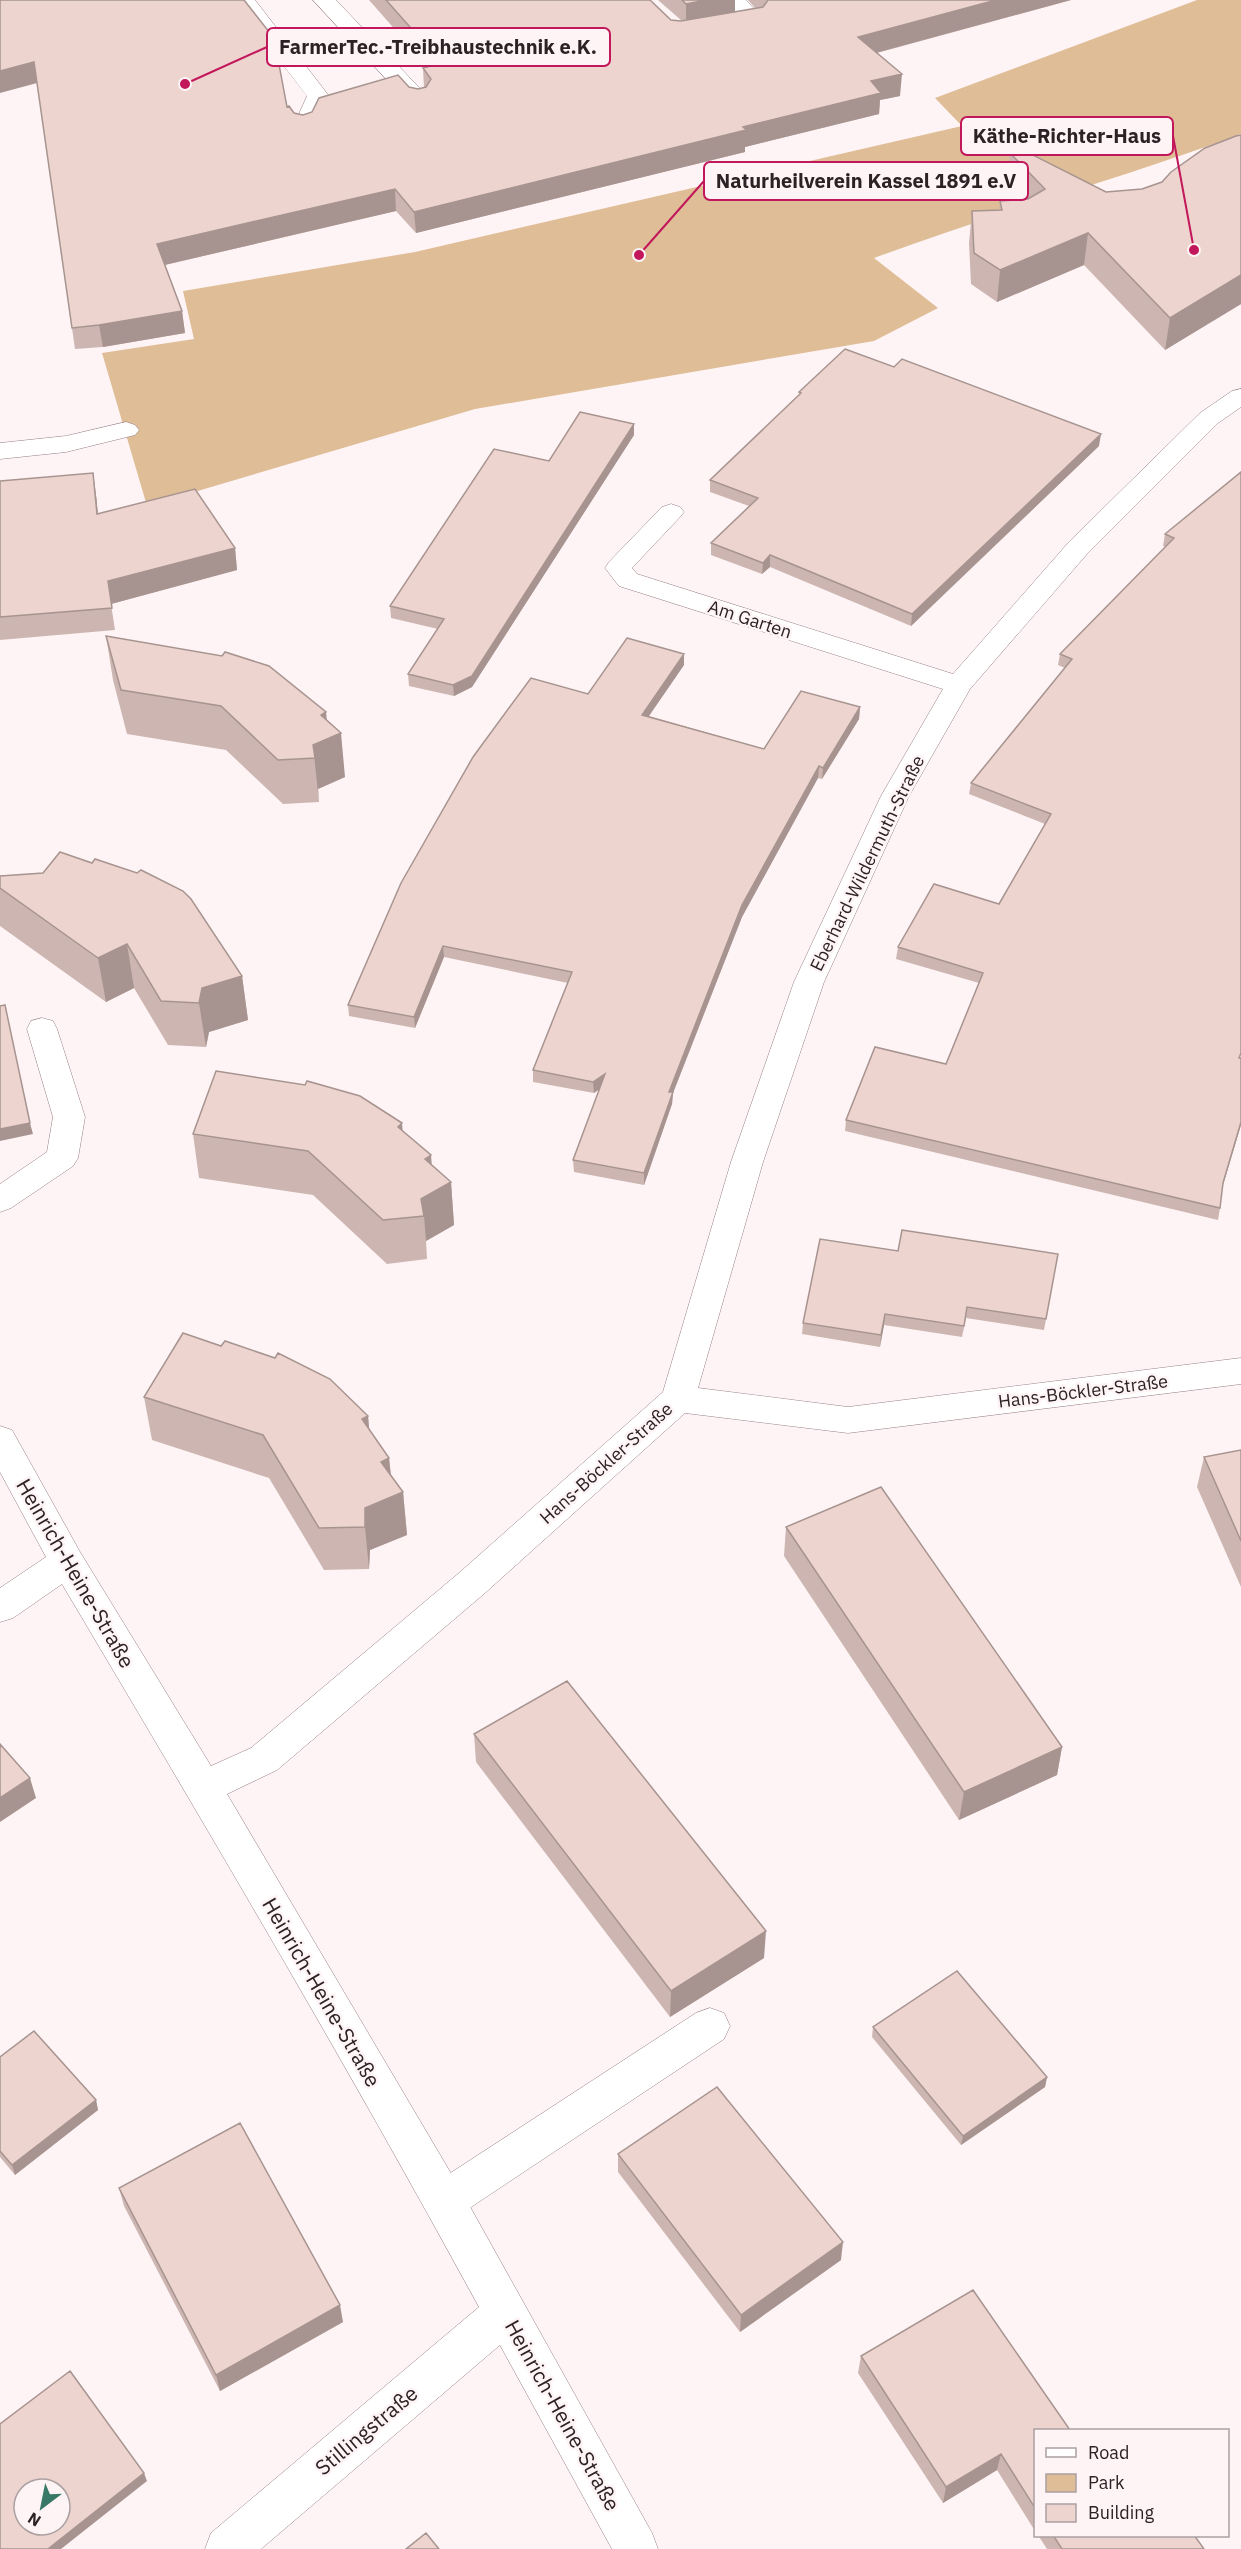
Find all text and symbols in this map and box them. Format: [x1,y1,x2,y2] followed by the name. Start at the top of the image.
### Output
[267,28,610,66] callout: FarmerTec.-Treibhaustechnik e.K.
[279,33,597,60] text: FarmerTec.-Treibhaustechnik e.K.
[961,117,1173,155] callout: Käthe-Richter-Haus
[973,122,1161,149] text: Käthe-Richter-Haus
[704,162,1028,200] callout: Naturheilverein Kassel 1891 e.V
[716,167,1016,194] text: Naturheilverein Kassel 1891 e.V
[705,595,795,643] street label: Am Garten
[805,751,929,975] street label: Eberhard-Wildermuth-Straße
[997,1369,1169,1413] street label: Hans-Böckler-Straße
[535,1397,677,1529] street label: Hans-Böckler-Straße
[10,1473,142,1673] street label: Heinrich-Heine-Straße
[256,1892,388,2092] street label: Heinrich-Heine-Straße
[499,2315,627,2515] street label: Heinrich-Heine-Straße
[309,2379,423,2481] street label: Stillingstraße
[1034,2429,1229,2537] legend
[1088,2441,1129,2464] text: Road
[1088,2471,1125,2494] text: Park
[12,2477,72,2537] north arrow
[1088,2501,1155,2524] text: Building
[24,2508,44,2531] text: N

